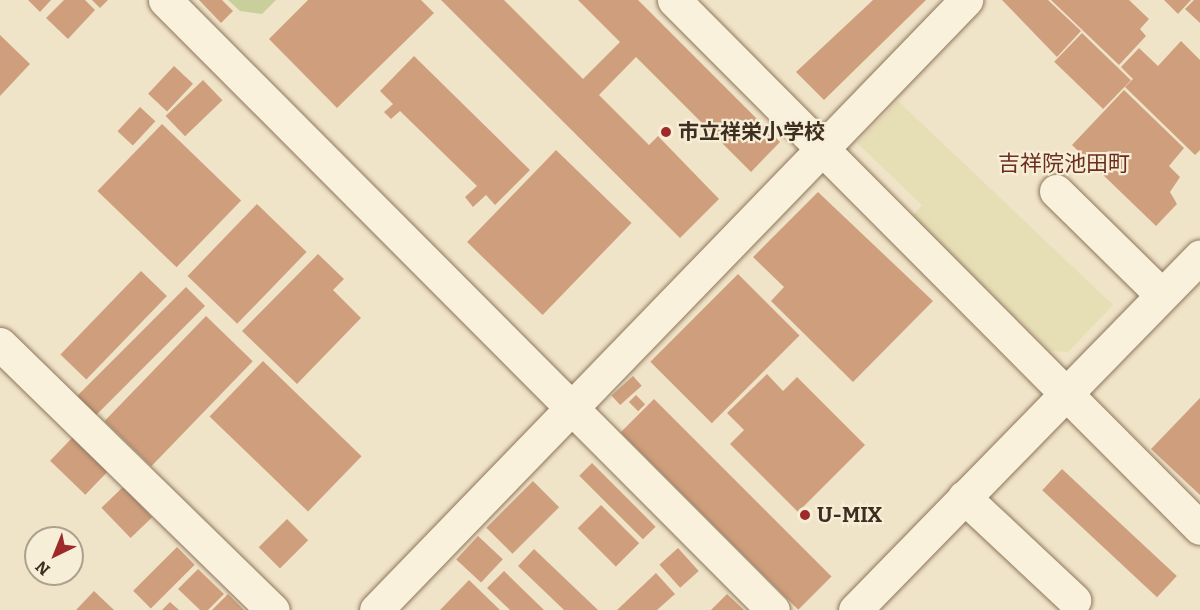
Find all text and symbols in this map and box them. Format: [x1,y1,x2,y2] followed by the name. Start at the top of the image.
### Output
[678,119,825,145] place label: 市立祥栄小学校
[659,125,673,139] marker: 市立祥栄小学校
[998,151,1130,177] district label: 吉祥院池田町
[817,502,882,528] place label: U-MIX
[798,508,812,522] marker: U-MIX
[24,526,84,586] north arrow
[32,557,54,579] text: N

